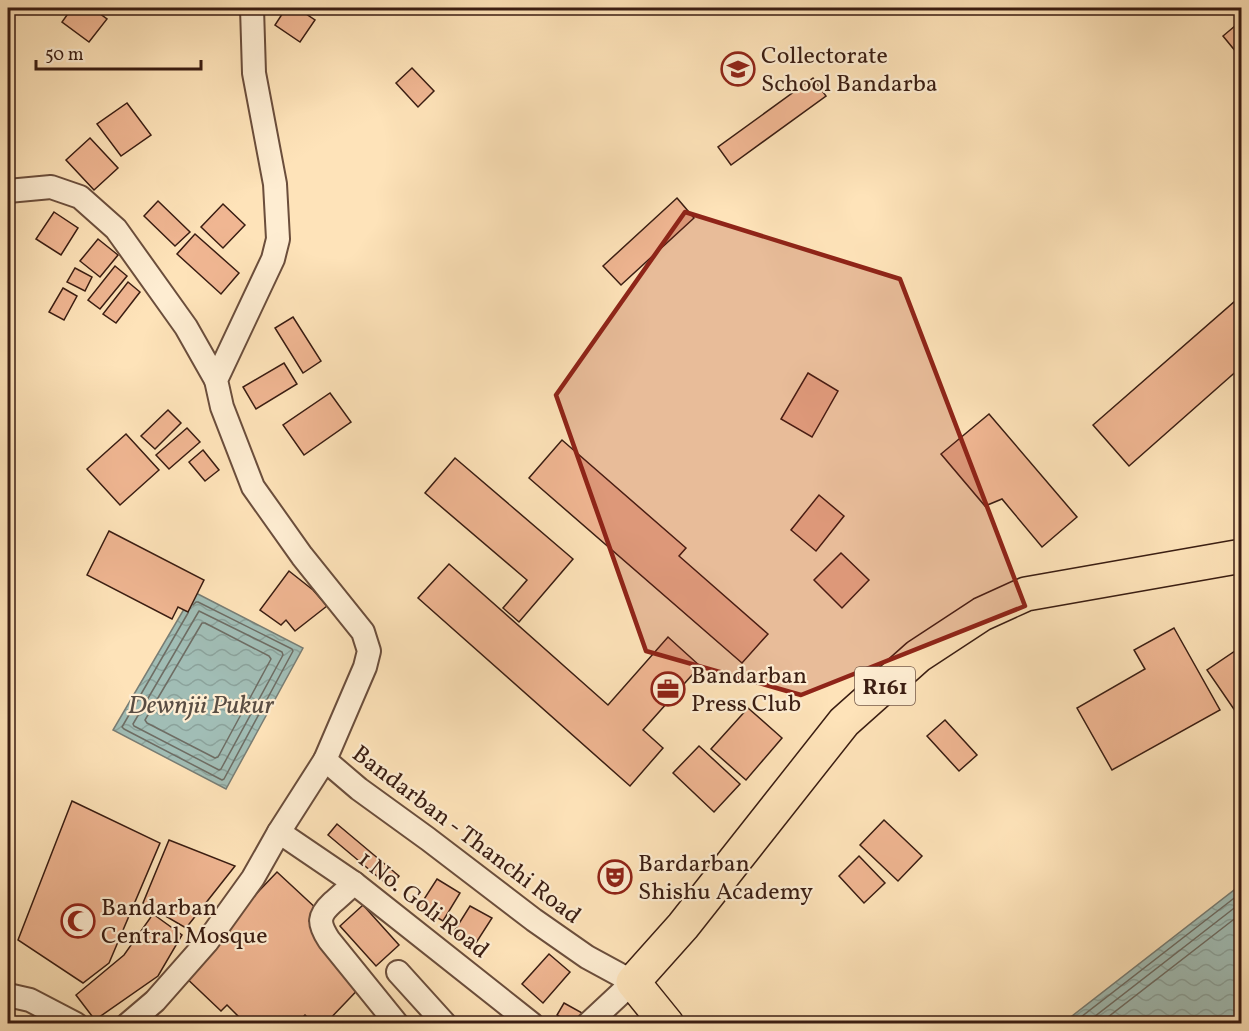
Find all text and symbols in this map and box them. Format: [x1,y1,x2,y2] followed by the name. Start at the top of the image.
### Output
[36,33,201,71] scale bar
[761,40,938,102] place label: Collectorate School Bandarba
[45,43,84,68] text: 50 m
[720,51,756,87] school or university icon: Collectorate School Bandarba
[691,660,807,722] place label: Bandarban Press Club
[855,667,915,705] road number: R161
[650,671,686,707] office icon: Bandarban Press Club
[128,688,275,724] water label: Dewnjii Pukur
[344,738,587,933] street label: Bandarban - Thanchi Road
[350,843,496,968] street label: 1 No. Goli Road
[638,848,813,910] place label: Bardarban Shishu Academy
[597,859,633,895] theatre icon: Bardarban Shishu Academy
[101,892,268,954] place label: Bandarban Central Mosque
[60,903,96,939] mosque icon: Bandarban Central Mosque

